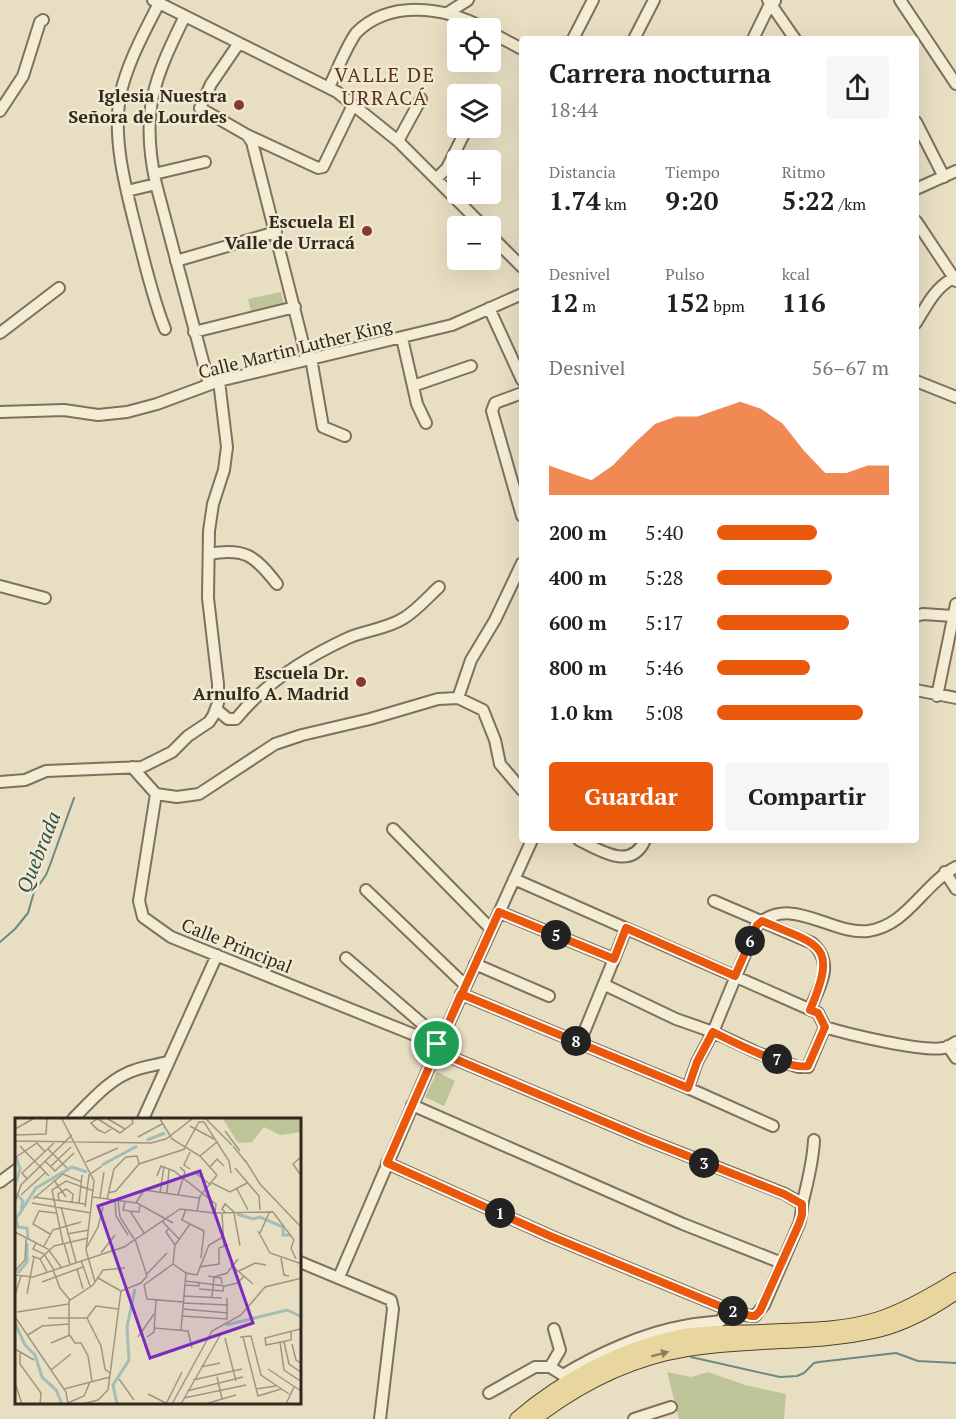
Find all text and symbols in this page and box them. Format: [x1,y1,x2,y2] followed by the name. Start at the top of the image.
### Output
[447,18,501,270] map controls
[447,18,501,72] button: locate
[549,55,771,91] text: Carrera nocturna
[826,56,889,119] button: share
[334,61,436,111] district label: VALLE DE URRACÁ
[68,83,227,128] place label: Iglesia Nuestra Señora de Lourdes
[447,84,501,138] button: layers
[549,96,598,123] text: 18:44
[232,98,246,112] marker: Iglesia Nuestra Señora de Lourdes
[447,150,501,204] button: +
[549,161,616,183] text: Distancia
[665,161,720,183] text: Tiempo
[782,161,825,183] text: Ritmo
[549,183,601,217] text: 1.74
[665,183,718,217] text: 9:20
[782,183,835,217] text: 5:22
[601,193,627,215] text: km
[835,193,866,215] text: /km
[224,209,355,254] place label: Escuela El Valle de Urracá
[447,216,501,270] button: −
[360,224,374,238] marker: Escuela El Valle de Urracá
[549,263,610,285] text: Desnivel
[665,263,705,285] text: Pulso
[782,263,810,285] text: kcal
[549,285,578,319] text: 12
[665,285,709,319] text: 152
[782,285,826,319] text: 116
[578,295,596,317] text: m
[709,295,745,317] text: bpm
[196,312,395,384] street label: Calle Martin Luther King
[549,354,626,381] text: Desnivel
[812,354,889,381] text: 56–67 m
[549,519,607,546] text: 200 m
[645,519,684,546] text: 5:40
[549,564,607,591] text: 400 m
[645,564,684,591] text: 5:28
[549,609,607,636] text: 600 m
[645,609,684,636] text: 5:17
[549,654,607,681] text: 800 m
[645,654,684,681] text: 5:46
[193,660,349,705] place label: Escuela Dr. Arnulfo A. Madrid
[354,675,368,689] marker: Escuela Dr. Arnulfo A. Madrid
[549,699,613,726] text: 1.0 km
[645,699,684,726] text: 5:08
[549,762,713,831] button: Guardar
[725,762,889,831] button: Compartir
[9,807,67,897] water label: Quebrada
[178,912,296,978] street label: Calle Principal
[541,920,571,950] pin: 5
[551,924,561,946] text: 5
[735,926,765,956] pin: 6
[745,930,755,952] text: 6
[411,1018,462,1069] pin
[561,1026,591,1056] pin: 8
[420,1027,453,1060] icon: arrive
[571,1030,581,1052] text: 8
[762,1044,792,1074] pin: 7
[772,1048,782,1070] text: 7
[15,1118,302,1404] inset map
[689,1148,719,1178] pin: 3
[699,1152,709,1174] text: 3
[485,1198,515,1228] pin: 1
[495,1202,505,1224] text: 1
[718,1296,748,1326] pin: 2
[728,1300,738,1322] text: 2
[651,1349,669,1359] one-way arrow

